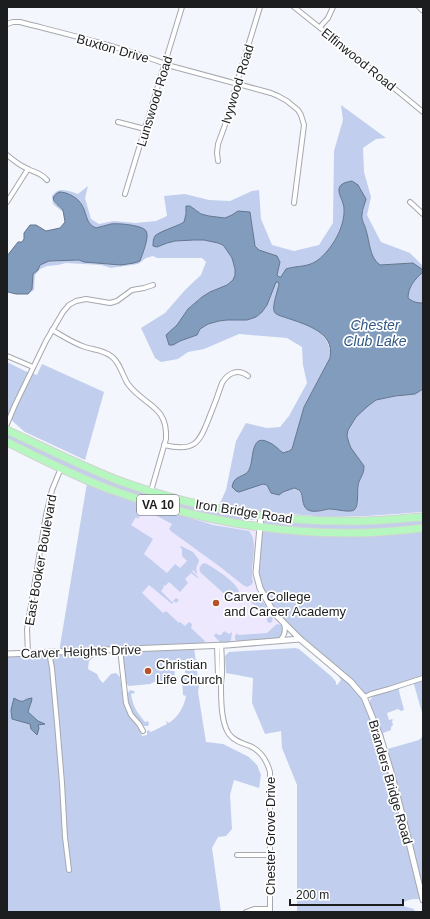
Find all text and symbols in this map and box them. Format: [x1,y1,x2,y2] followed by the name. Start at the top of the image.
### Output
[319,25,399,94] street label: Elfinwood Road
[75,31,151,66] street label: Buxton Drive
[218,43,257,126] street label: Ivywood Road
[134,54,175,148] street label: Lunswood Road
[343,317,407,349] water label: Chester Club Lake
[22,493,59,627] street label: East Booker Boulevard
[137,495,179,515] road number: VA 10
[194,496,294,527] street label: Iron Bridge Road
[224,589,347,619] place label: Carver College and Career Academy
[211,598,221,608] marker: Carver College and Career Academy
[20,642,142,661] street label: Carver Heights Drive
[156,657,222,687] place label: Christian Life Church
[143,666,153,676] marker: Christian Life Church
[366,718,415,846] street label: Branders Bridge Road
[263,777,278,895] street label: Chester Grove Drive
[290,881,403,907] scale bar
[296,888,329,902] text: 200 m

